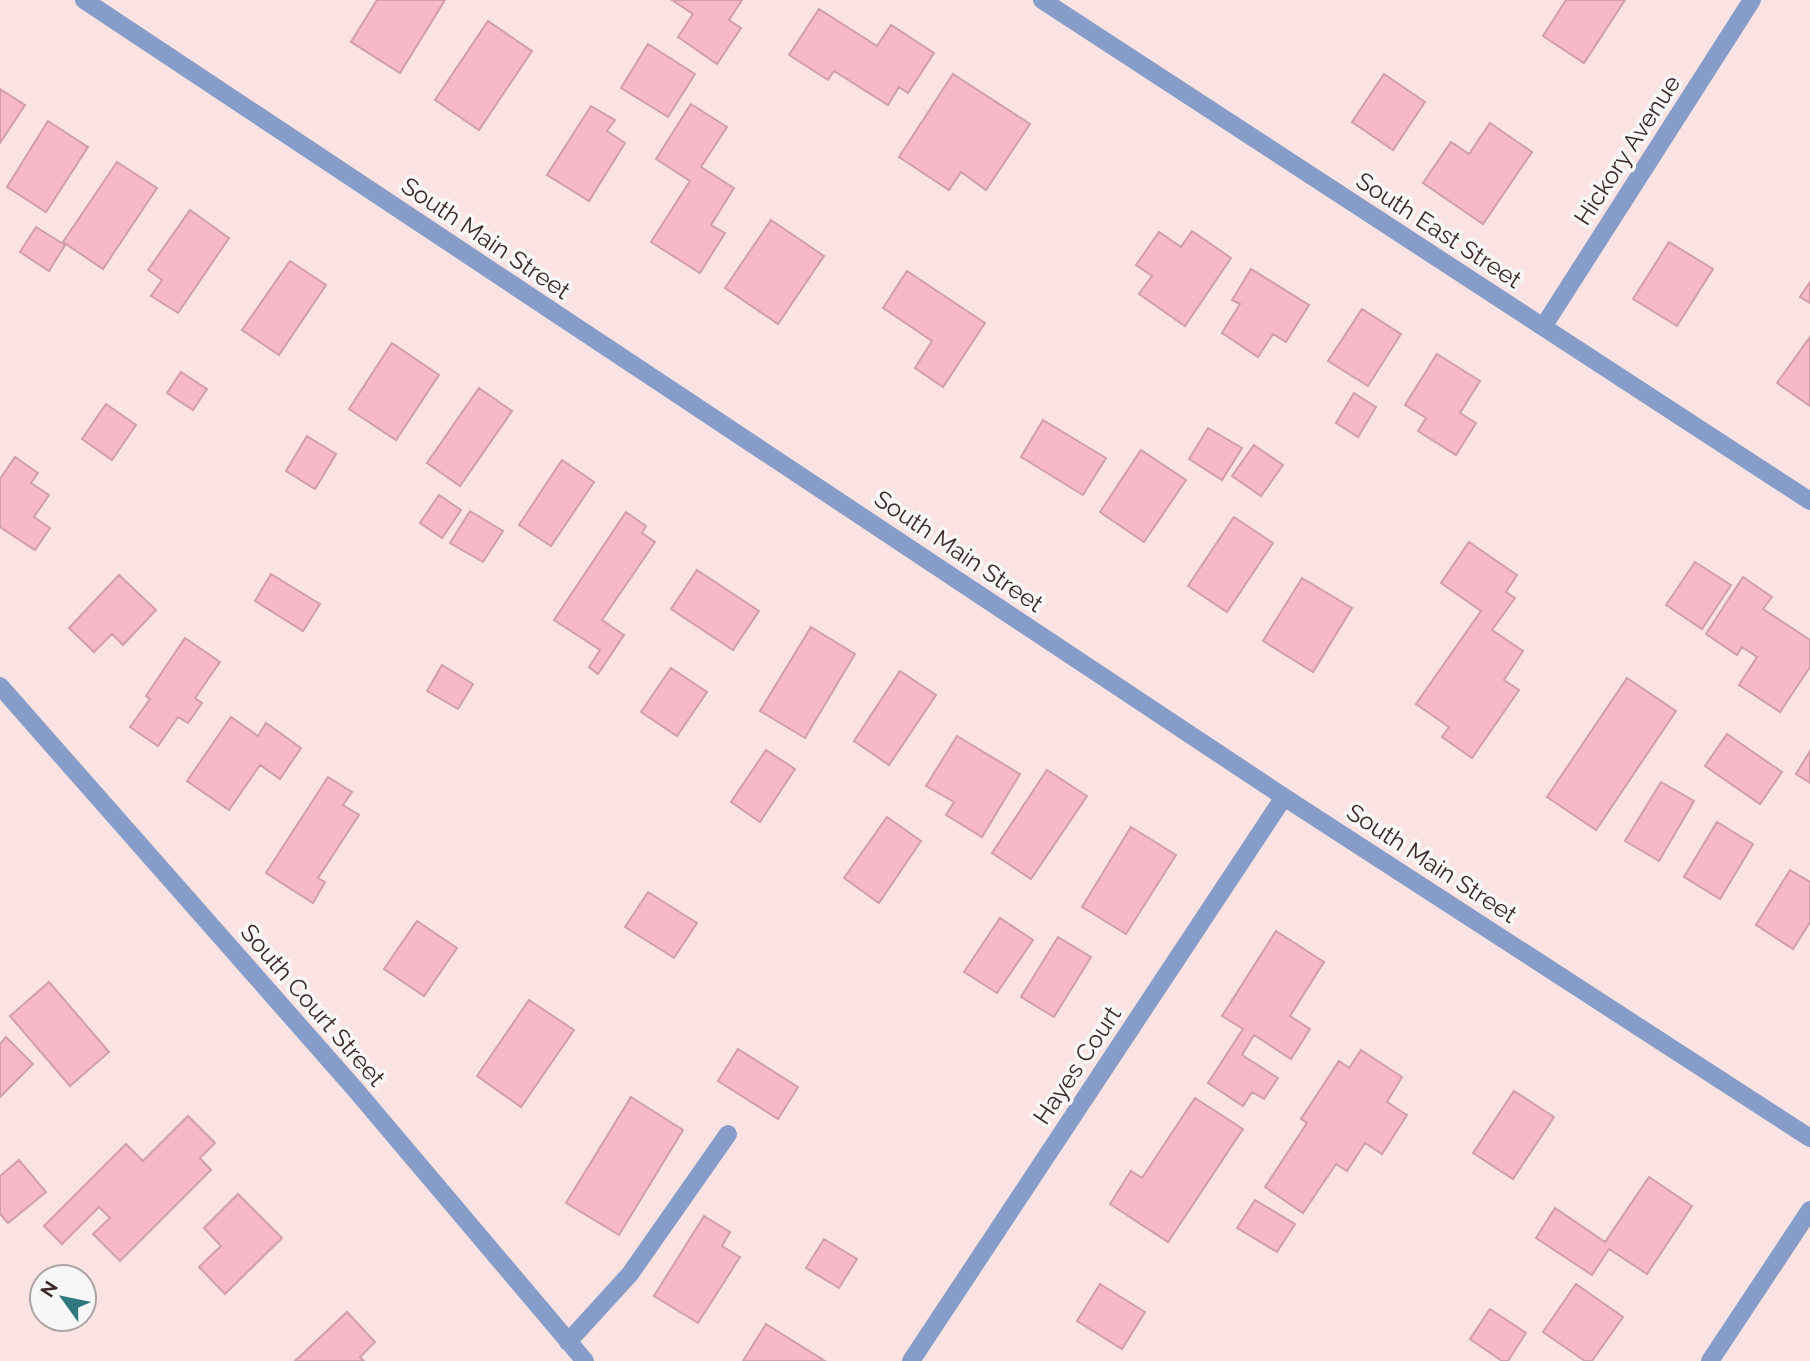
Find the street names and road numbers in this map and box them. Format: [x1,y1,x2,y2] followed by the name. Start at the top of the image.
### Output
[1568,70,1686,230] street label: Hickory Avenue
[1351,166,1527,294] street label: South East Street
[396,171,576,305] street label: South Main Street
[869,484,1049,618] street label: South Main Street
[1341,797,1523,929] street label: South Main Street
[235,918,391,1092] street label: South Court Street
[1027,1000,1127,1130] street label: Hayes Court

